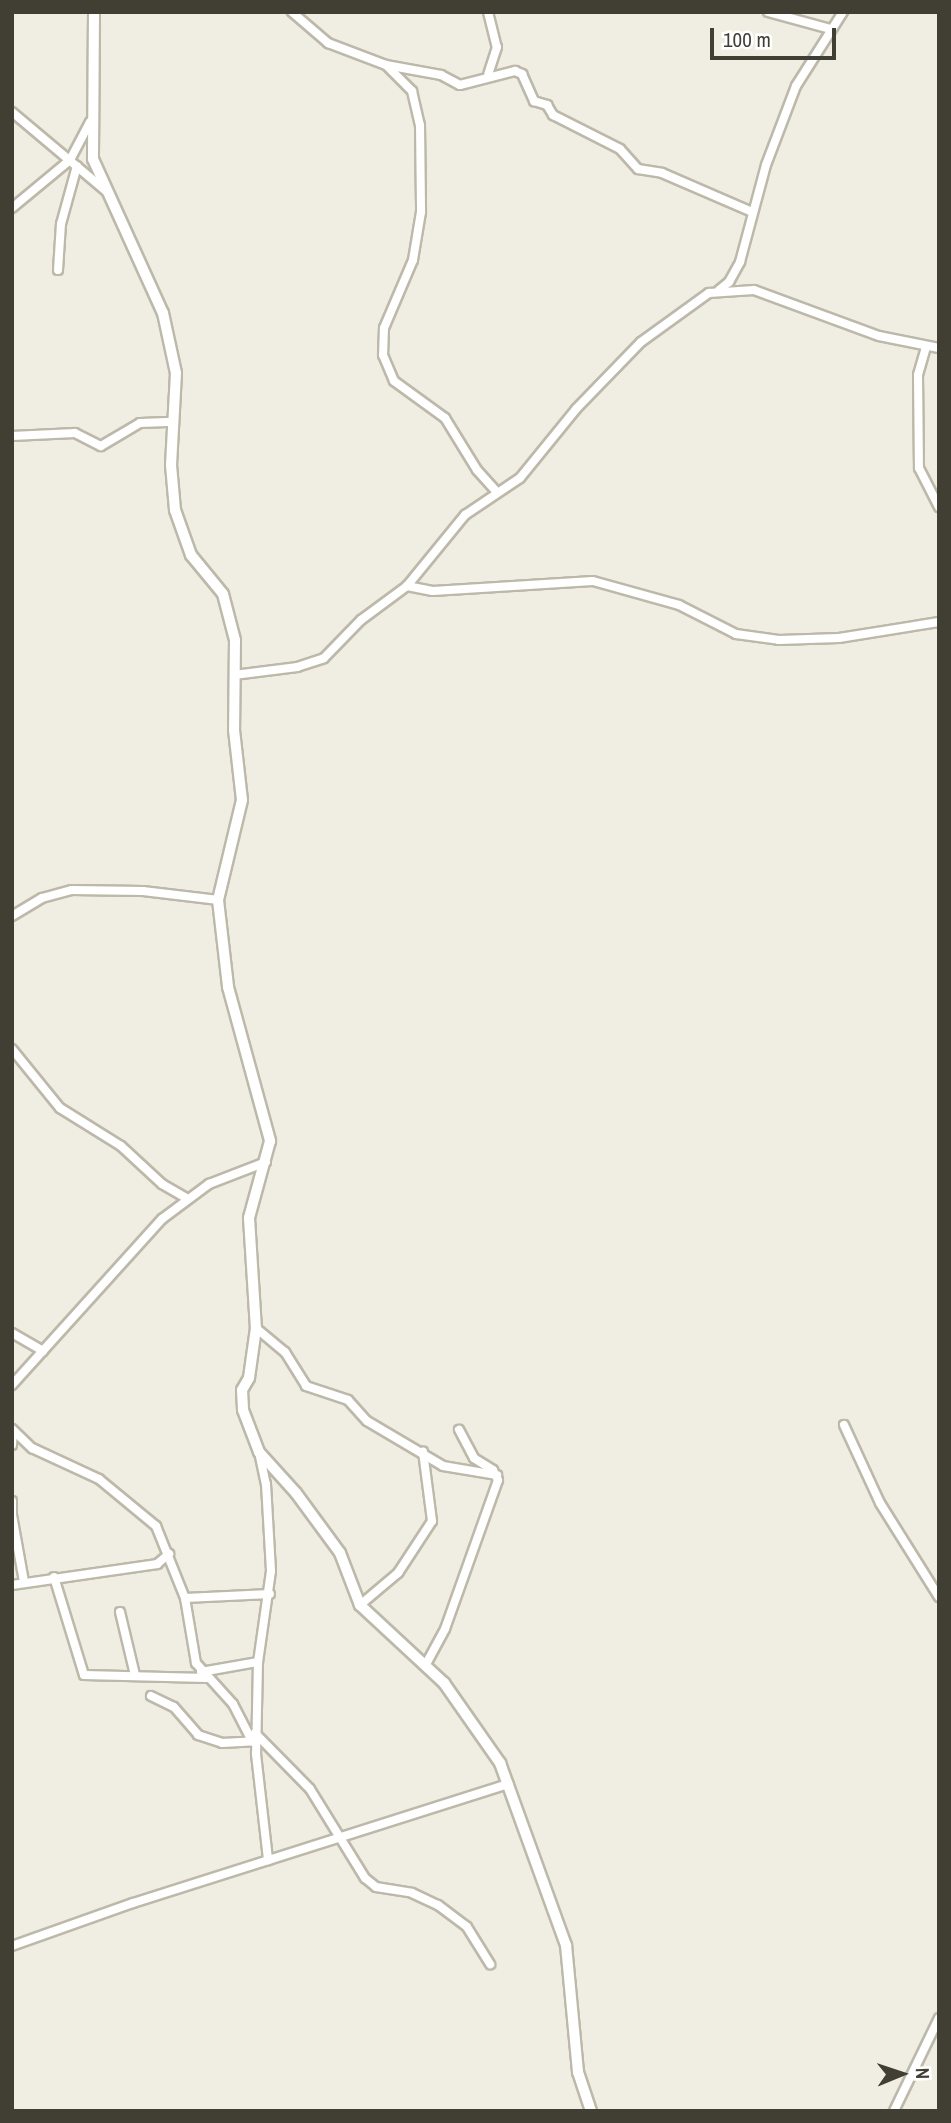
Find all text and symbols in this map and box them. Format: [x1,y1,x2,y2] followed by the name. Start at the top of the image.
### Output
[713,14,839,58] scale bar
[723,25,771,54] text: 100 m
[867,2039,937,2109] north arrow
[910,2067,936,2079] text: N

